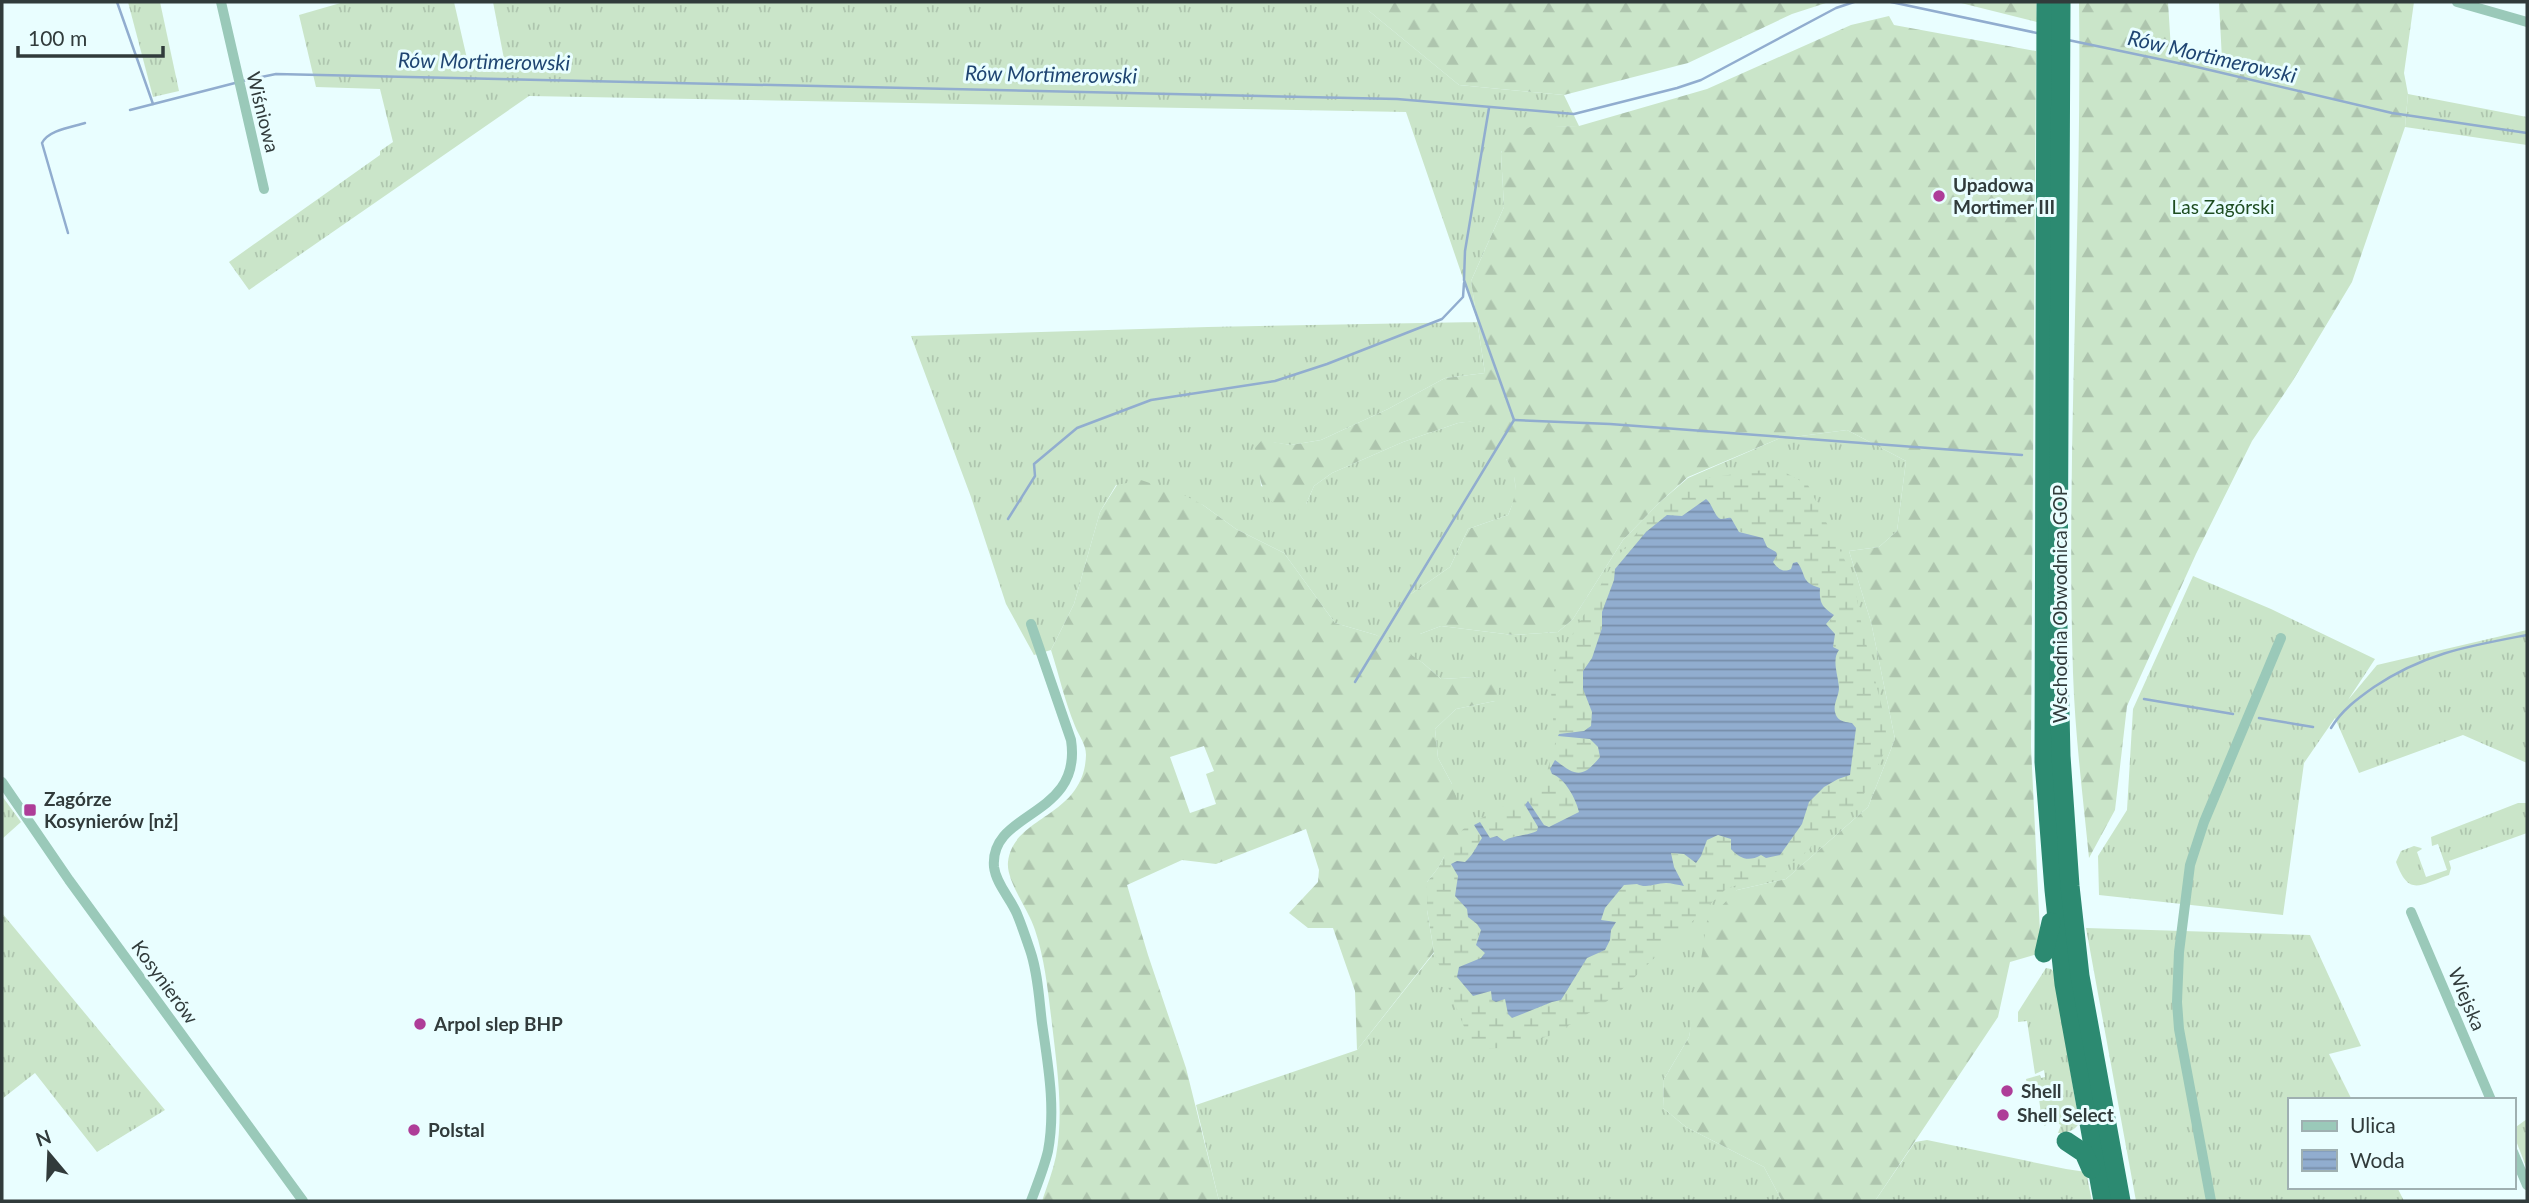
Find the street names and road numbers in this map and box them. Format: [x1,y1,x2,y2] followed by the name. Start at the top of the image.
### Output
[242,69,285,155] street label: Wiśniowa
[2048,485,2071,723] street label: Wschodnia Obwodnica GOP
[127,935,203,1028] street label: Kosynierów
[2444,964,2491,1034] street label: Wiejska

